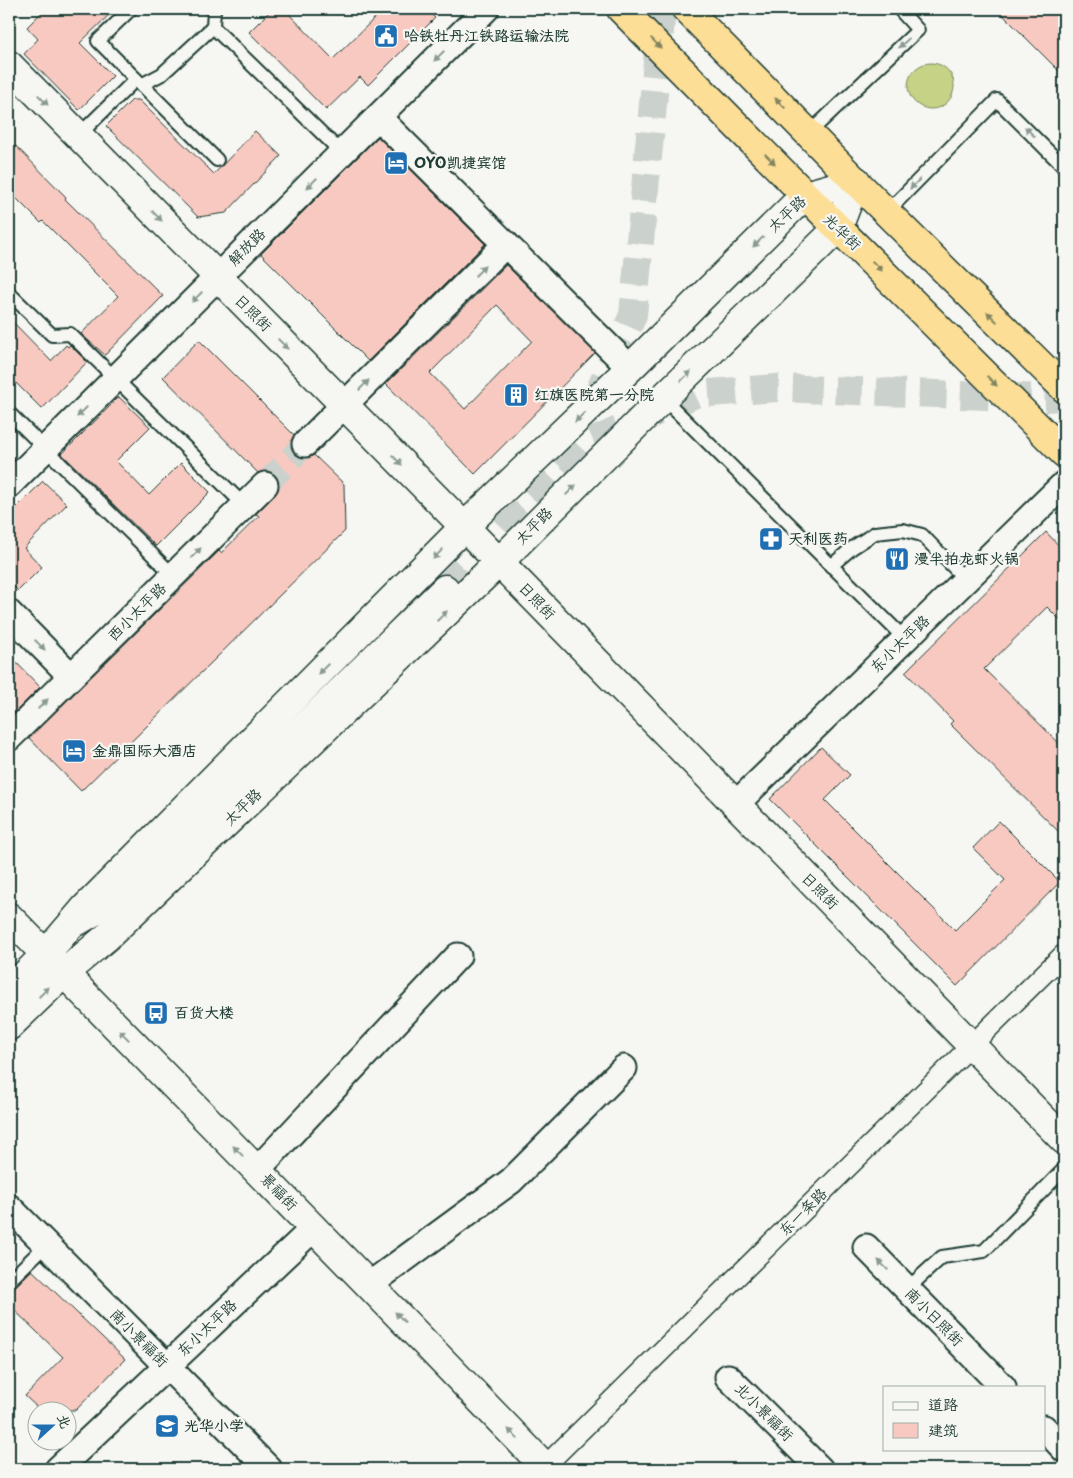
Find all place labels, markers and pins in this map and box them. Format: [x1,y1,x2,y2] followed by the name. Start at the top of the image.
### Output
[373,23,399,49] public building icon: 哈铁牡丹江铁路运输法院
[404,23,569,46] place label: 哈铁牡丹江铁路运输法院
[383,150,409,176] hotel icon: OYO凯捷宾馆
[414,150,506,173] place label: OYO凯捷宾馆
[503,382,529,408] building icon: 红旗医院第一分院
[534,382,654,405] place label: 红旗医院第一分院
[758,526,784,552] pharmacy icon: 天利医药
[788,526,848,549] place label: 天利医药
[884,546,910,572] restaurant icon: 漫半拍龙虾火锅
[914,546,1019,569] place label: 漫半拍龙虾火锅
[61,738,87,764] hotel icon: 金鼎国际大酒店
[92,738,197,761] place label: 金鼎国际大酒店
[143,1000,169,1026] bus stop icon: 百货大楼
[174,1000,234,1023] place label: 百货大楼
[154,1413,180,1439] school or university icon: 光华小学
[184,1413,244,1436] place label: 光华小学

